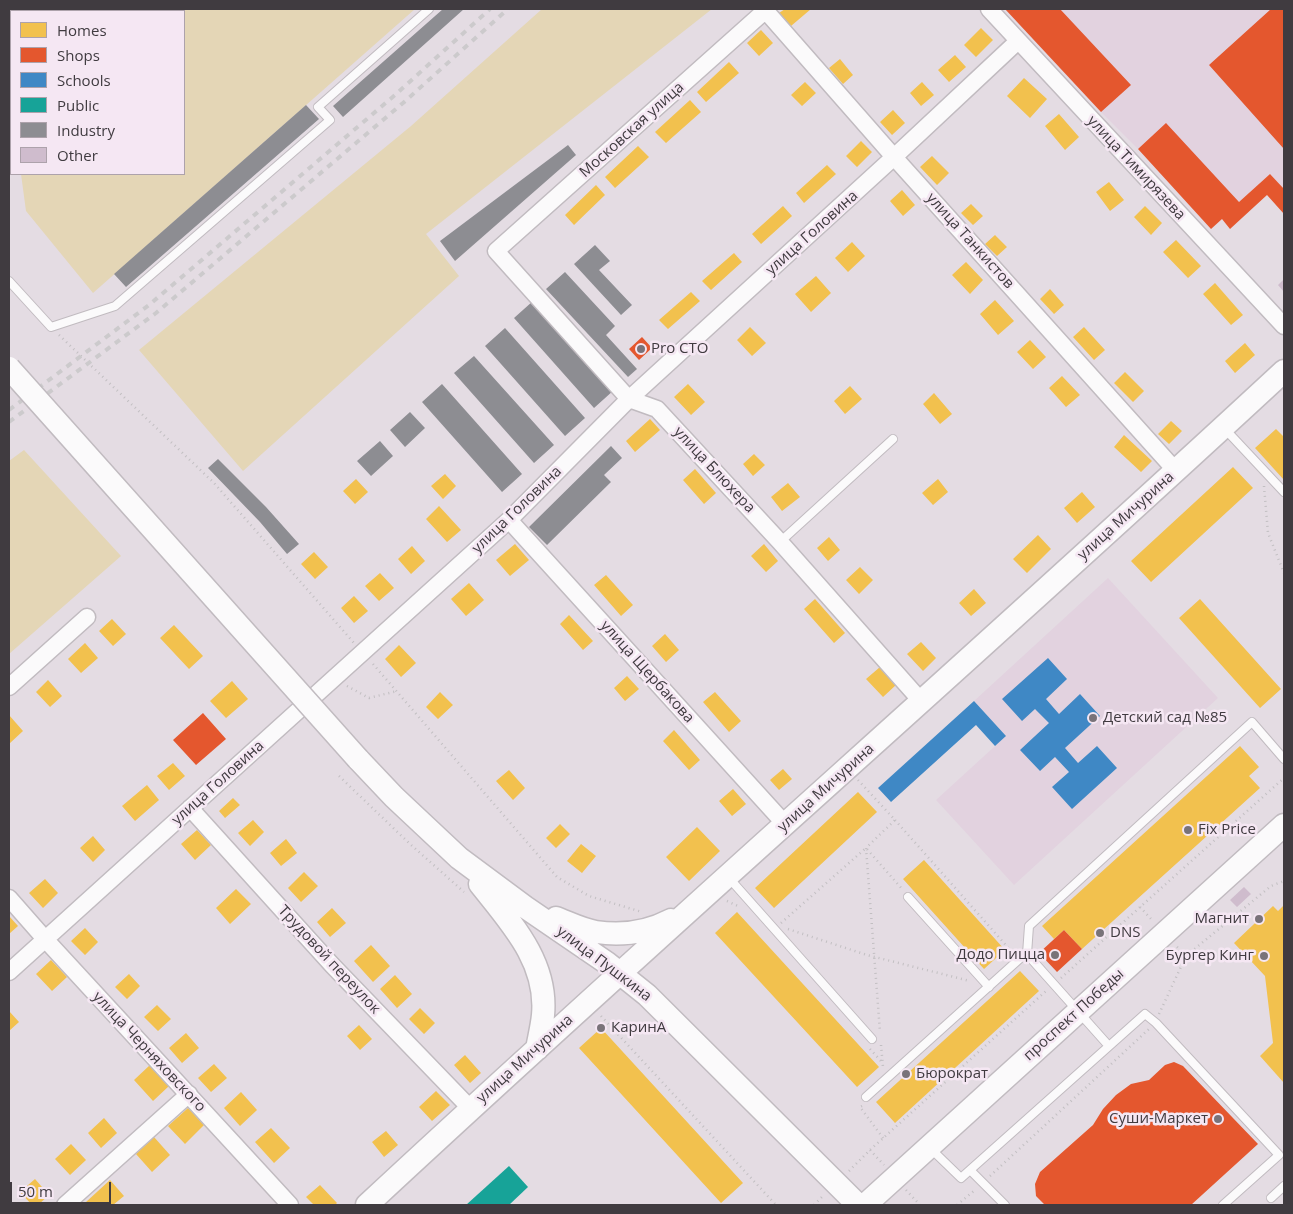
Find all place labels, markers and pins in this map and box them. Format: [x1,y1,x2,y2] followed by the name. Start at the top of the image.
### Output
[651,340,708,358] place label: Pro СТО
[635,343,647,355] marker: Pro СТО
[1103,709,1227,727] place label: Детский сад №85
[1087,712,1099,724] marker: Детский сад №85
[1198,821,1256,839] place label: Fix Price
[1182,824,1194,836] marker: Fix Price
[1195,910,1249,928] place label: Магнит
[1253,913,1265,925] marker: Магнит
[1110,924,1140,942] place label: DNS
[1094,927,1106,939] marker: DNS
[957,946,1045,964] place label: Додо Пицца
[1166,947,1254,965] place label: Бургер Кинг
[1049,949,1061,961] marker: Додо Пицца
[1258,950,1270,962] marker: Бургер Кинг
[611,1019,666,1037] place label: КаринА
[595,1022,607,1034] marker: КаринА
[916,1065,988,1083] place label: Бюрократ
[900,1068,912,1080] marker: Бюрократ
[1109,1110,1208,1128] place label: Суши-Маркет
[1212,1113,1224,1125] marker: Суши-Маркет

